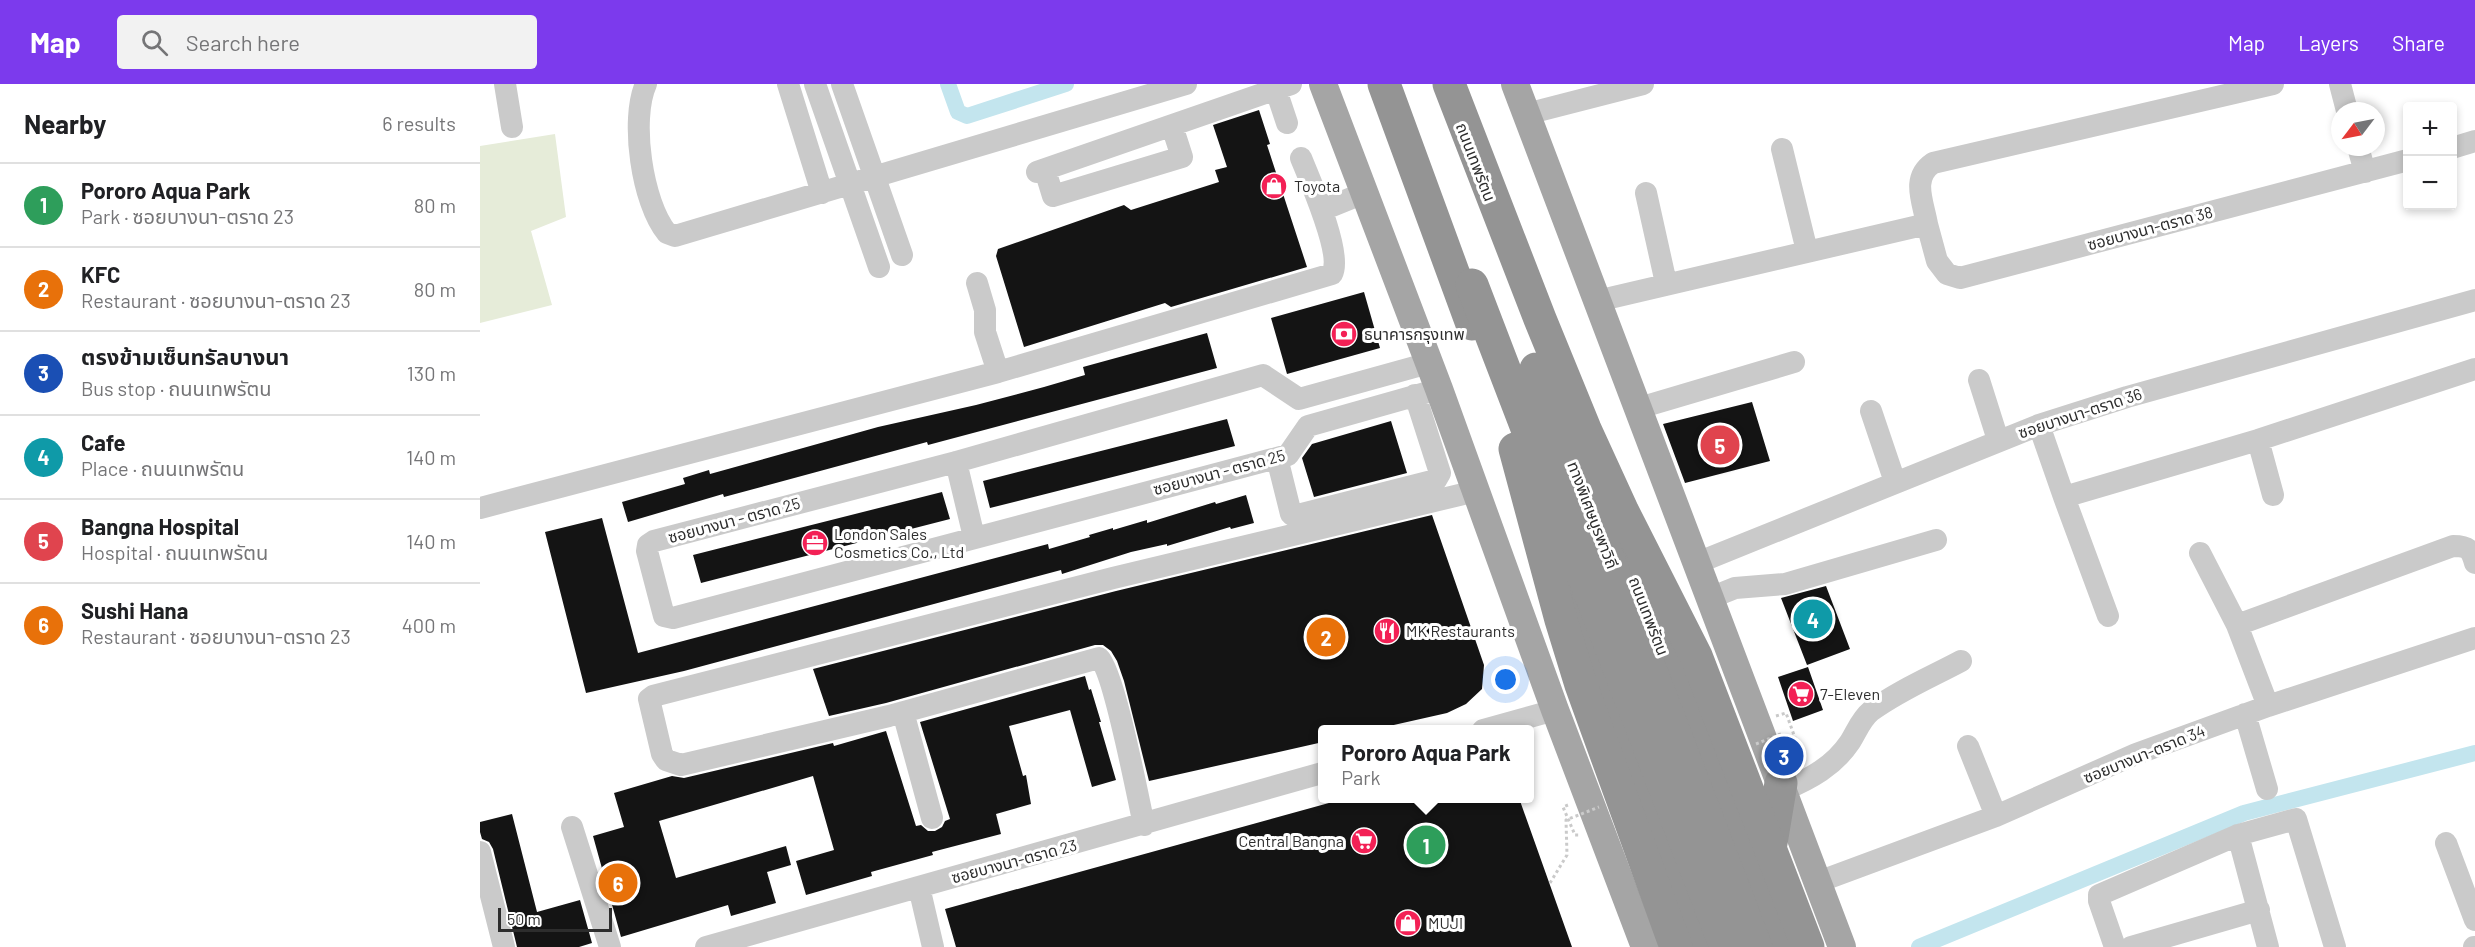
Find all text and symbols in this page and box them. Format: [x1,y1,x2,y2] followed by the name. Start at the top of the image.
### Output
[117,15,537,69] search box
[30,25,81,59] text: Map
[138,26,171,59] icon: search
[186,29,300,55] text: Search here
[2228,30,2265,55] text: Map
[2298,30,2359,55] text: Layers
[2392,30,2445,55] text: Share
[2331,102,2385,156] north arrow
[2403,102,2457,210] map controls
[2403,102,2457,156] button: +
[24,108,106,139] text: Nearby
[382,111,456,135] text: 6 results
[1453,120,1500,204] street label: ถนนเทพรัตน
[2403,156,2457,210] button: −
[1259,171,1289,201] shop icon: Toyota
[1294,176,1340,195] place label: Toyota
[81,177,251,203] text: Pororo Aqua Park
[40,193,47,217] text: 1
[414,193,456,217] text: 80 m
[2085,202,2215,253] street label: ซอยบางนา-ตราด 38
[81,204,294,228] text: Park · ซอยบางนา-ตราด 23
[81,261,120,287] text: KFC
[38,277,49,301] text: 2
[414,277,456,301] text: 80 m
[81,288,351,312] text: Restaurant · ซอยบางนา-ตราด 23
[1329,319,1359,349] bank icon: ธนาคารกรุงเทพ
[1364,324,1465,344] place label: ธนาคารกรุงเทพ
[81,343,289,369] text: ตรงข้ามเซ็นทรัลบางนา
[38,361,49,385] text: 3
[407,361,456,385] text: 130 m
[81,376,272,400] text: Bus stop · ถนนเทพรัตน
[2016,384,2144,441] street label: ซอยบางนา-ตราด 36
[1700,422,1740,468] pin: 5
[81,429,126,455] text: Cafe
[37,445,50,469] text: 4
[406,445,456,469] text: 140 m
[1151,445,1287,498] street label: ซอยบางนา - ตราด 25
[81,456,244,480] text: Place · ถนนเทพรัตน
[1563,458,1623,572] street label: ทางพิเศษบูรพาวิถี
[666,493,802,546] street label: ซอยบางนา - ตราด 25
[81,513,239,539] text: Bangna Hospital
[834,524,964,561] place label: London Sales Cosmetics Co., Ltd
[800,528,830,558] office icon: London Sales Cosmetics Co., Ltd
[38,529,49,553] text: 5
[406,529,456,553] text: 140 m
[81,540,268,564] text: Hospital · ถนนเทพรัตน
[1626,574,1673,658] street label: ถนนเทพรัตน
[1794,596,1832,642] pin: 4
[81,597,188,623] text: Sushi Hana
[38,613,49,637] text: 6
[402,613,456,637] text: 400 m
[1306,614,1346,660] pin: 2
[1372,616,1402,646] restaurant icon: MK Restaurants
[1406,621,1515,640] place label: MK Restaurants
[81,624,351,648] text: Restaurant · ซอยบางนา-ตราด 23
[1491,665,1520,694] your location
[1786,679,1816,709] supermarket icon: 7-Eleven
[1820,684,1880,703] place label: 7-Eleven
[2080,720,2207,787] street label: ซอยบางนา-ตราด 34
[1318,725,1534,803] popup
[1764,734,1804,778] pin: 3
[1341,739,1511,765] text: Pororo Aqua Park
[1341,765,1381,789] text: Park
[1406,822,1446,867] pin: 1
[1349,826,1379,856] supermarket icon: Central Bangna
[1238,831,1344,850] place label: Central Bangna
[949,835,1079,886] street label: ซอยบางนา-ตราด 23
[598,860,638,906] pin: 6
[498,905,612,932] scale bar
[1393,908,1423,938] shop icon: MUJI
[507,909,541,928] text: 50 m
[1428,913,1463,932] place label: MUJI

